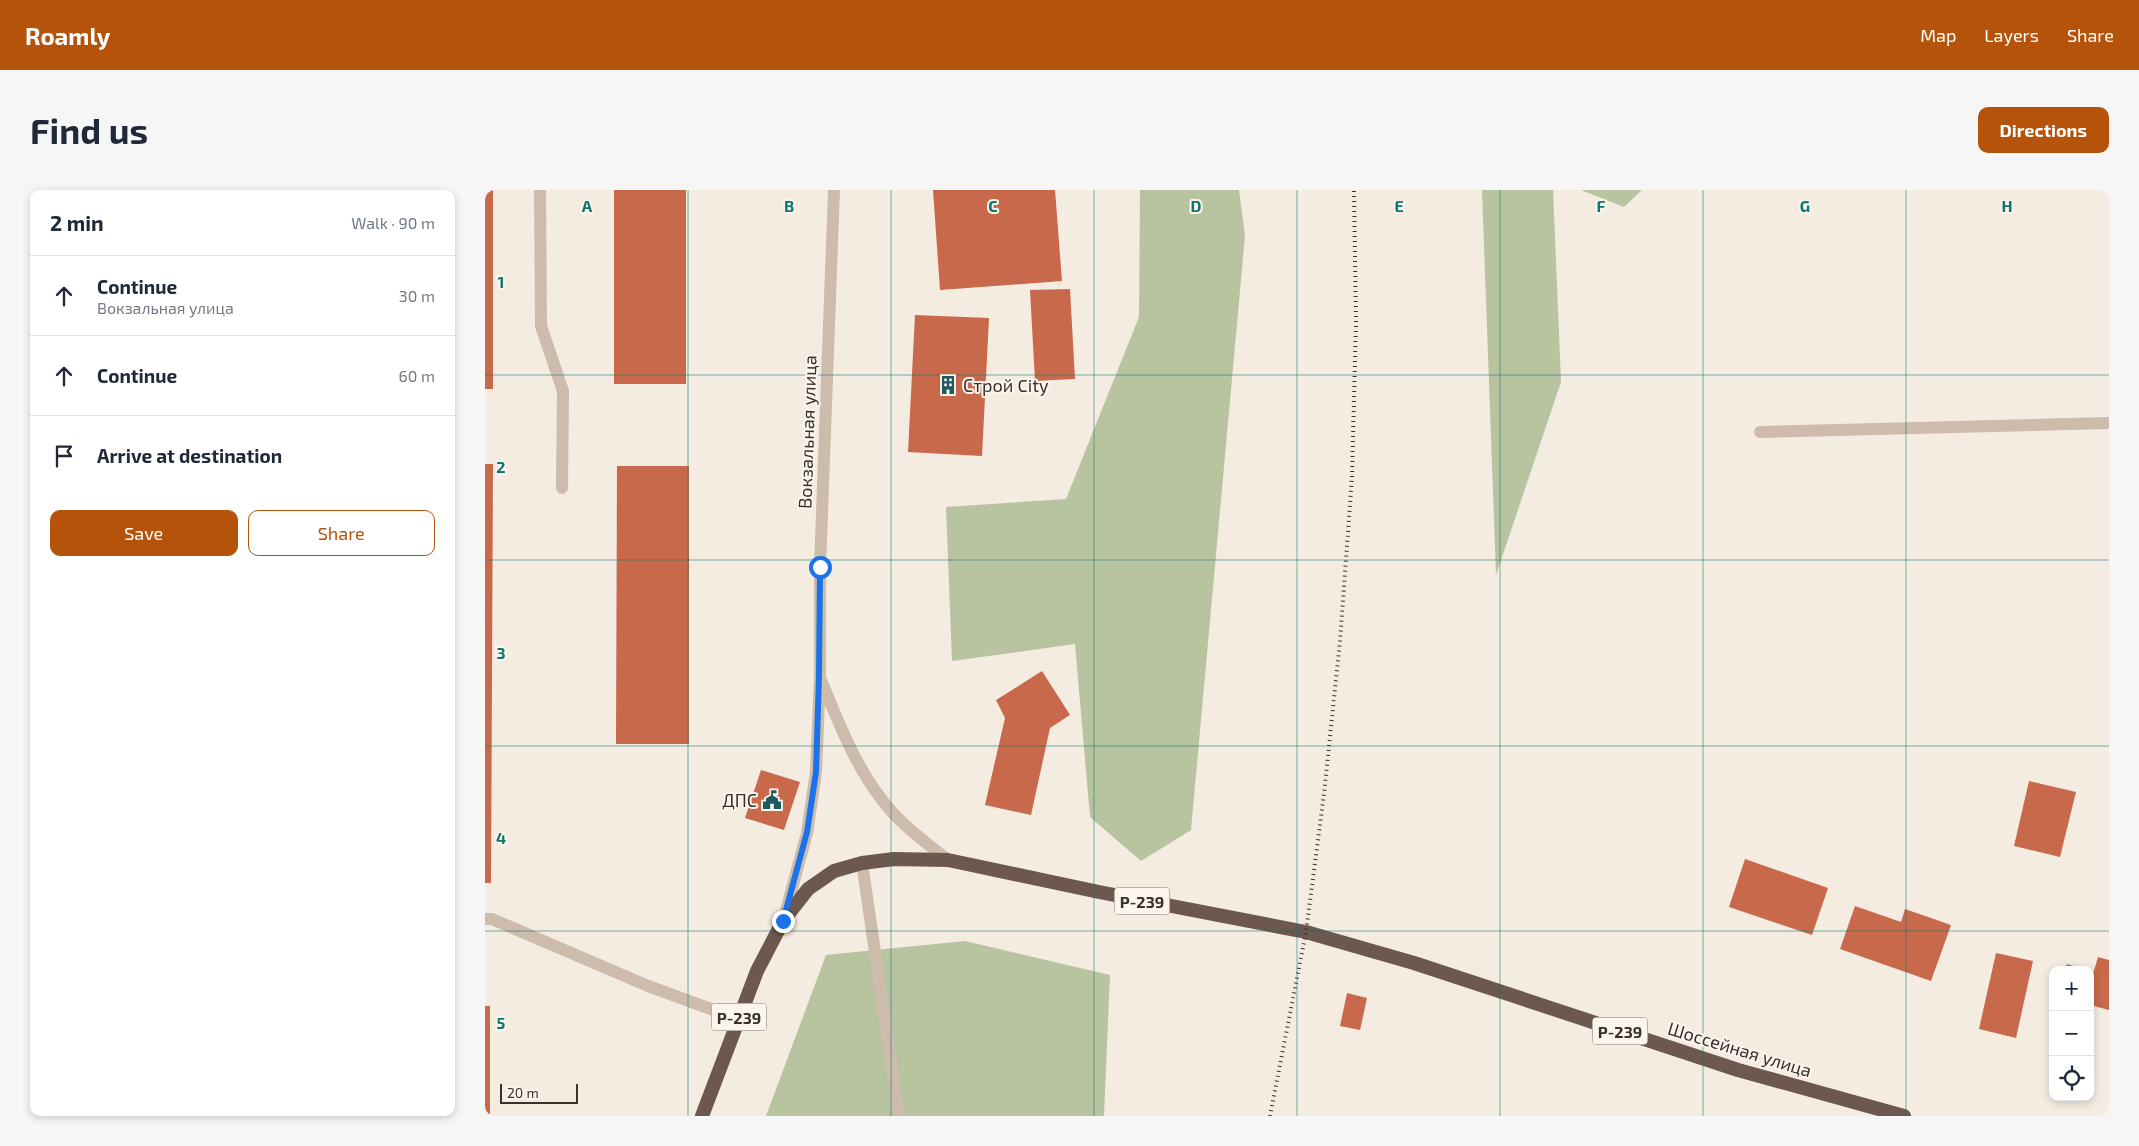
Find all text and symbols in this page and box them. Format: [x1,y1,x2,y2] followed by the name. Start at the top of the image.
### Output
[25,21,110,50] text: Roamly
[1920,24,1956,46] text: Map
[1984,24,2039,46] text: Layers
[2067,24,2114,46] text: Share
[1978,107,2109,153] button: Directions
[30,109,148,151] text: Find us
[582,196,593,215] text: A
[784,196,794,215] text: B
[988,196,998,215] text: C
[1191,196,1202,215] text: D
[1394,196,1404,215] text: E
[1597,196,1606,215] text: F
[1800,196,1810,215] text: G
[2001,196,2013,215] text: H
[50,210,104,235] text: 2 min
[351,213,435,232] text: Walk · 90 m
[498,272,504,291] text: 1
[97,275,177,298] text: Continue
[50,282,78,310] icon: ahead
[399,286,435,305] text: 30 m
[97,298,234,317] text: Вокзальная улица
[793,355,821,509] street label: Вокзальная улица
[50,362,78,390] icon: ahead
[97,364,177,387] text: Continue
[399,366,435,385] text: 60 m
[937,374,959,396] building icon: Строй City
[963,374,1049,396] place label: Строй City
[50,442,78,470] icon: arrive
[97,444,282,467] text: Arrive at destination
[496,457,506,476] text: 2
[50,510,238,556] button: Save
[248,510,435,556] button: Share
[809,556,832,579] route start
[496,643,506,662] text: 3
[722,789,757,811] place label: ДПС
[761,789,783,811] public building icon: ДПС
[496,828,506,847] text: 4
[1115,888,1169,914] road number: Р-239
[772,910,795,933] route end
[2049,966,2094,1101] map controls
[2049,966,2094,1011] button: +
[711,1004,767,1030] road number: Р-239
[2049,1011,2094,1056] button: −
[497,1013,506,1032] text: 5
[1665,1017,1815,1081] street label: Шоссейная улица
[1593,1018,1647,1044] road number: Р-239
[2049,1056,2094,1101] button: locate
[500,1081,577,1104] scale bar
[507,1084,539,1101] text: 20 m

